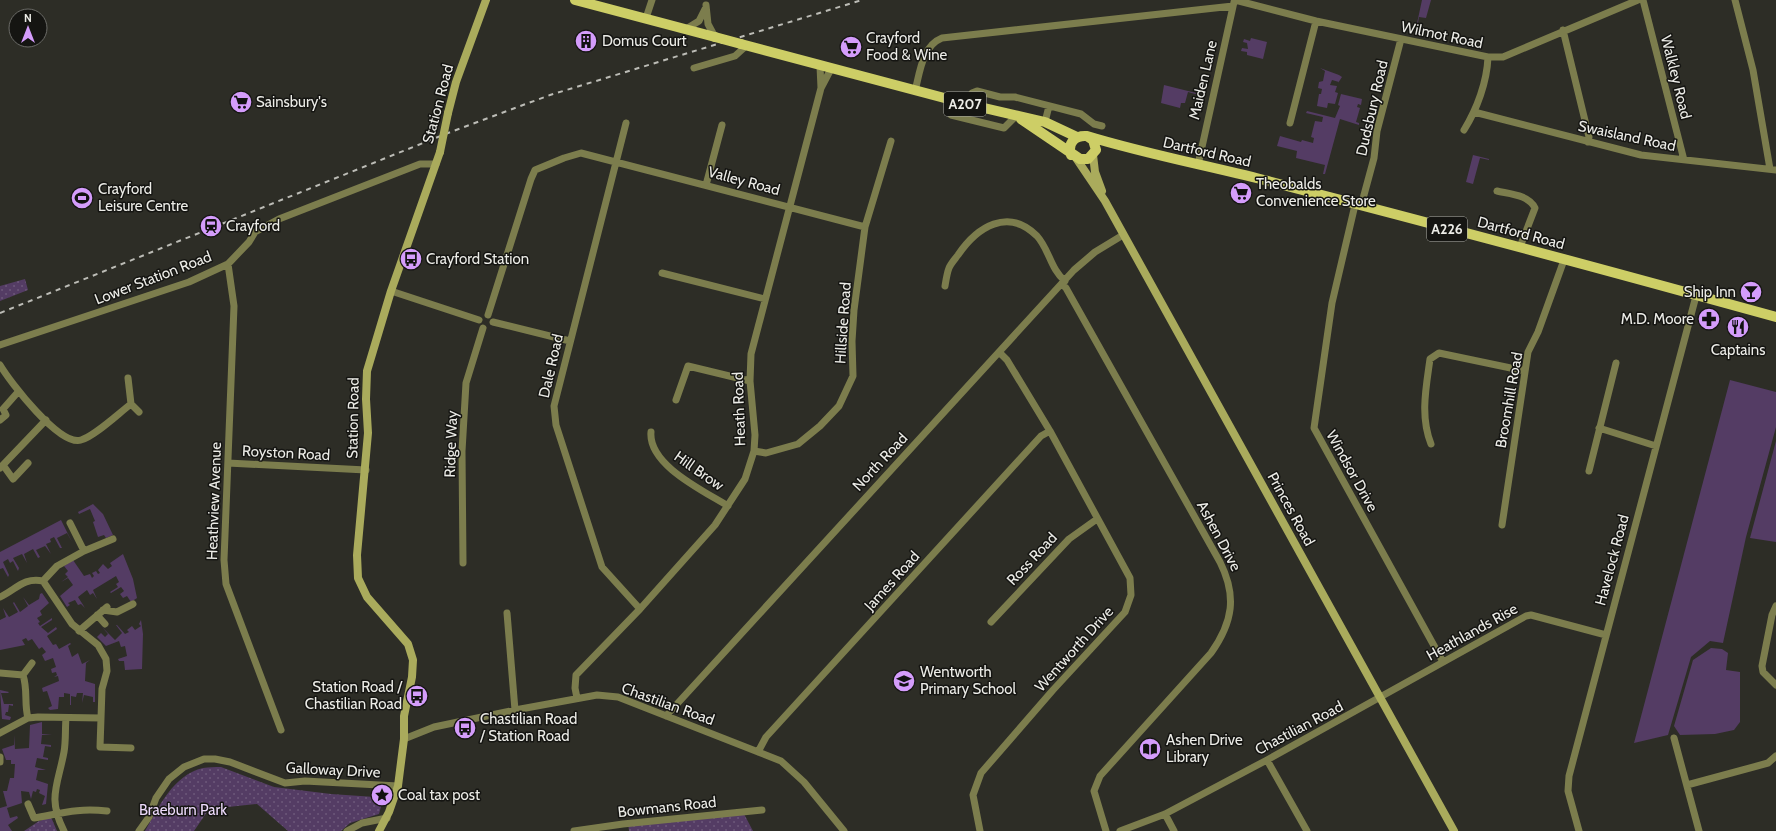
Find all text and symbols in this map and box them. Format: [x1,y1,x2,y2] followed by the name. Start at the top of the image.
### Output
[8,8,48,48] north arrow
[24,11,32,25] text: N
[1399,18,1485,52] street label: Wilmot Road
[573,28,599,54] building icon: Domus Court
[866,29,948,64] place label: Crayford Food & Wine
[602,32,687,50] place label: Domus Court
[1657,33,1695,121] street label: Walkley Road
[838,34,864,60] supermarket icon: Crayford Food & Wine
[1185,38,1221,121] street label: Maiden Lane
[1352,58,1392,158] street label: Dudsbury Road
[419,62,457,146] street label: Station Road
[228,89,254,115] supermarket icon: Sainsbury's
[944,92,986,116] road number: A207
[256,93,327,111] place label: Sainsbury's
[1577,117,1677,155] street label: Swaisland Road
[1161,133,1253,171] street label: Dartford Road
[706,163,782,199] street label: Valley Road
[1256,175,1376,210] place label: Theobalds Convenience Store
[98,180,188,215] place label: Crayford Leisure Centre
[1228,180,1254,206] supermarket icon: Theobalds Convenience Store
[69,185,95,211] sports icon: Crayford Leisure Centre
[198,213,224,239] station icon: Crayford
[1475,213,1567,253] street label: Dartford Road
[226,217,280,235] place label: Crayford
[1427,217,1467,241] road number: A226
[398,246,424,272] bus stop icon: Crayford Station
[92,247,214,309] street label: Lower Station Road
[426,250,529,268] place label: Crayford Station
[1738,279,1764,305] bar icon: Ship Inn
[831,281,855,365] street label: Hillside Road
[1684,283,1736,301] place label: Ship Inn
[1696,306,1722,332] pharmacy icon: M.D. Moore
[1621,310,1694,328] place label: M.D. Moore
[1725,314,1751,340] restaurant icon: Captains
[535,332,567,400] street label: Dale Road
[1711,341,1765,359] place label: Captains
[1492,350,1526,450] street label: Broomhill Road
[729,372,749,446] street label: Heath Road
[343,377,363,459] street label: Station Road
[441,410,461,478] street label: Ridge Way
[1322,427,1382,515] street label: Windsor Drive
[849,429,911,495] street label: North Road
[203,441,225,560] street label: Heathview Avenue
[242,442,330,464] street label: Royston Road
[671,447,727,495] street label: Hill Brow
[1263,469,1319,549] street label: Princes Road
[1193,498,1245,574] street label: Ashen Drive
[1591,513,1633,607] street label: Havelock Road
[1003,529,1061,589] street label: Ross Road
[860,548,923,615] street label: James Road
[1423,599,1521,664] street label: Heathlands Rise
[1031,602,1117,695] street label: Wentworth Drive
[920,663,1017,698] place label: Wentworth Primary School
[891,668,917,694] school or university icon: Wentworth Primary School
[305,678,403,713] place label: Station Road / Chastilian Road
[619,679,717,729] street label: Chastilian Road
[404,683,430,709] bus stop icon: Station Road / Chastilian Road
[1252,697,1346,759] street label: Chastilian Road
[479,710,577,745] place label: Chastilian Road / Station Road
[452,715,478,741] bus stop icon: Chastilian Road / Station Road
[1166,731,1243,766] place label: Ashen Drive Library
[1137,736,1163,762] library icon: Ashen Drive Library
[285,759,381,781] street label: Galloway Drive
[369,782,395,808] place icon: Coal tax post
[398,786,480,804] place label: Coal tax post
[617,793,717,821] street label: Bowmans Road
[139,801,227,819] park label: Braeburn Park

